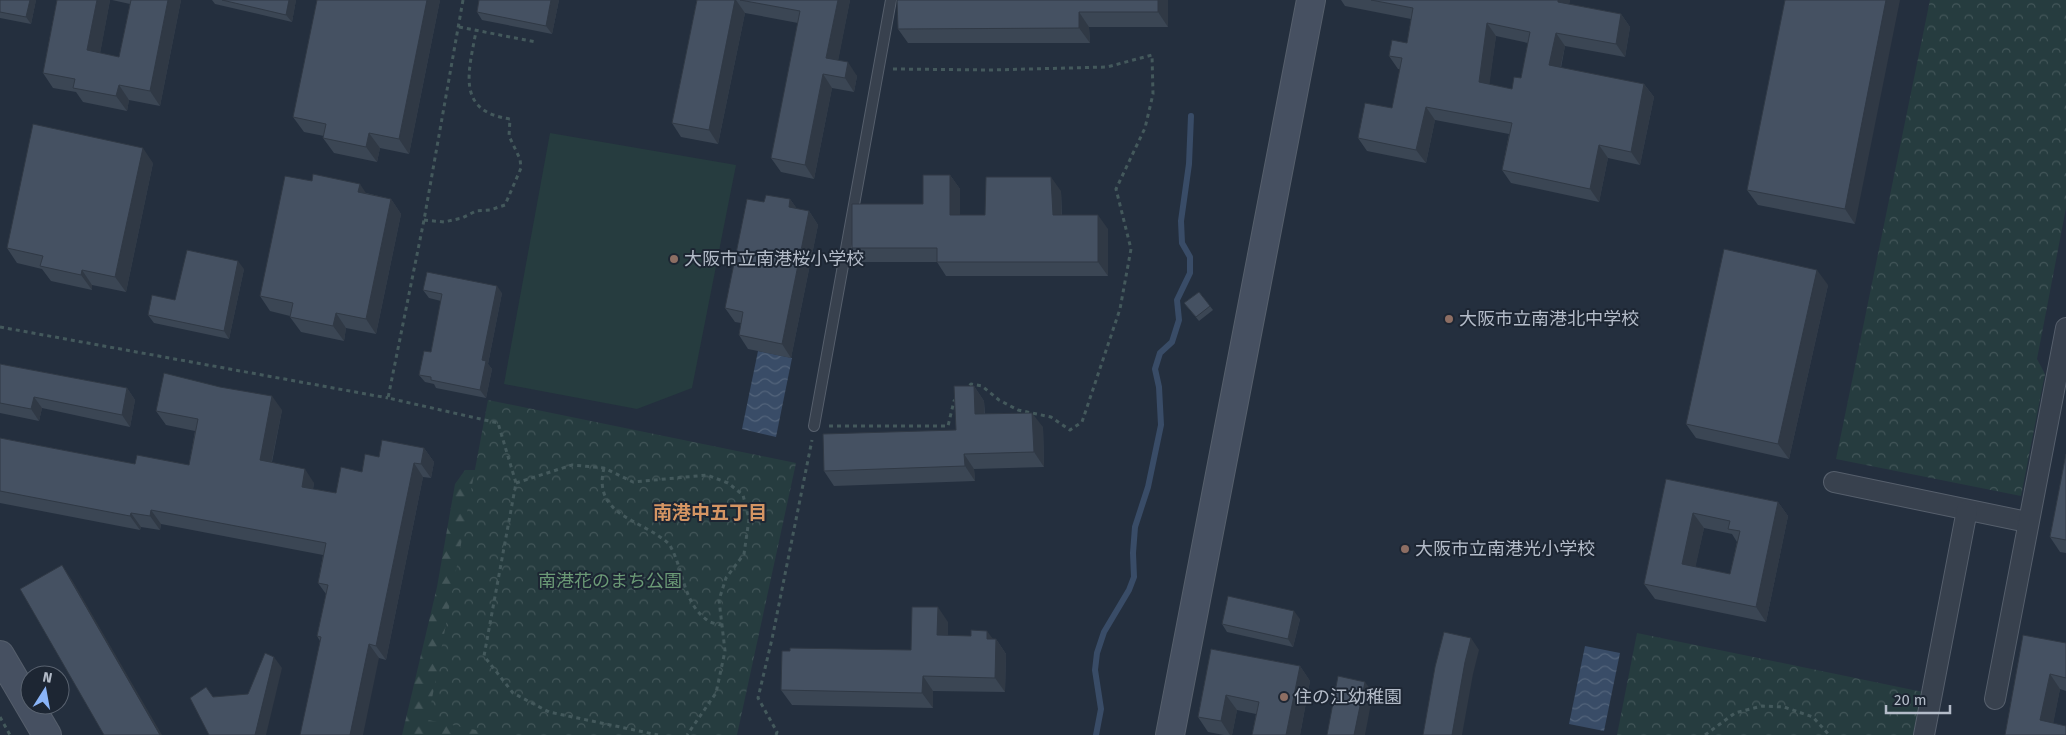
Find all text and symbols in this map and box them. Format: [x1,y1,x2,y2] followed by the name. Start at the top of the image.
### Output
[684,248,864,270] place label: 大阪市立南港桜小学校
[668,253,680,265] marker: 大阪市立南港桜小学校
[1459,308,1639,330] place label: 大阪市立南港北中学校
[1443,313,1455,325] marker: 大阪市立南港北中学校
[653,501,767,524] district label: 南港中五丁目
[1415,538,1595,560] place label: 大阪市立南港光小学校
[1399,543,1411,555] marker: 大阪市立南港光小学校
[538,570,682,592] park label: 南港花のまち公園
[20,665,70,715] north arrow
[41,668,54,687] text: N
[1886,682,1950,714] scale bar
[1294,686,1402,708] place label: 住の江幼稚園
[1278,691,1290,703] marker: 住の江幼稚園
[1894,691,1927,709] text: 20 m

